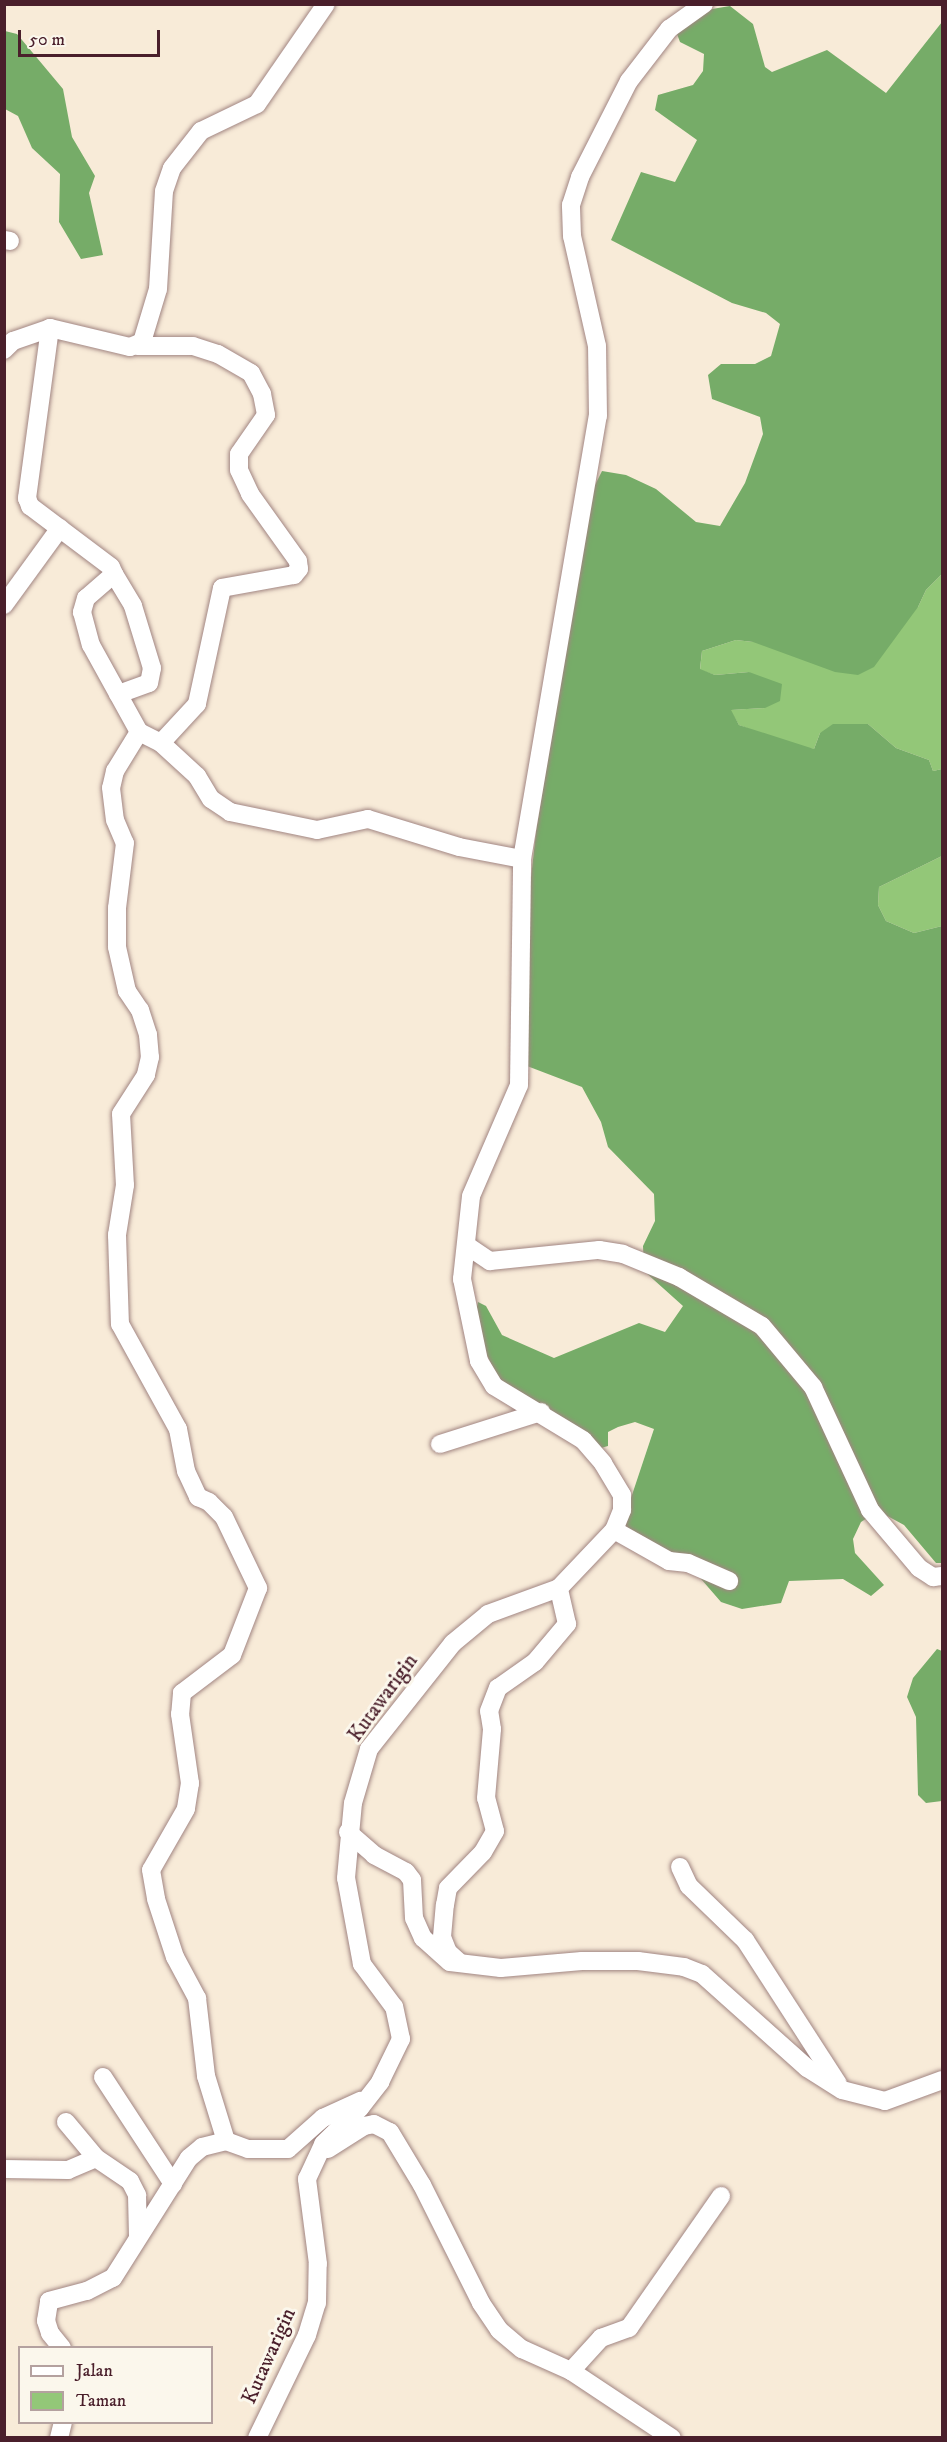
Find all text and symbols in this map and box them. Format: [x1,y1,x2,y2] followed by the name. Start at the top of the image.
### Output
[21,18,164,56] scale bar
[29,29,65,51] text: 50 m
[343,1649,423,1747] street label: Kutawarigin
[237,2304,301,2408] street label: Kutawarigin
[18,2346,213,2424] legend
[76,2360,113,2382] text: Jalan
[76,2390,126,2412] text: Taman

